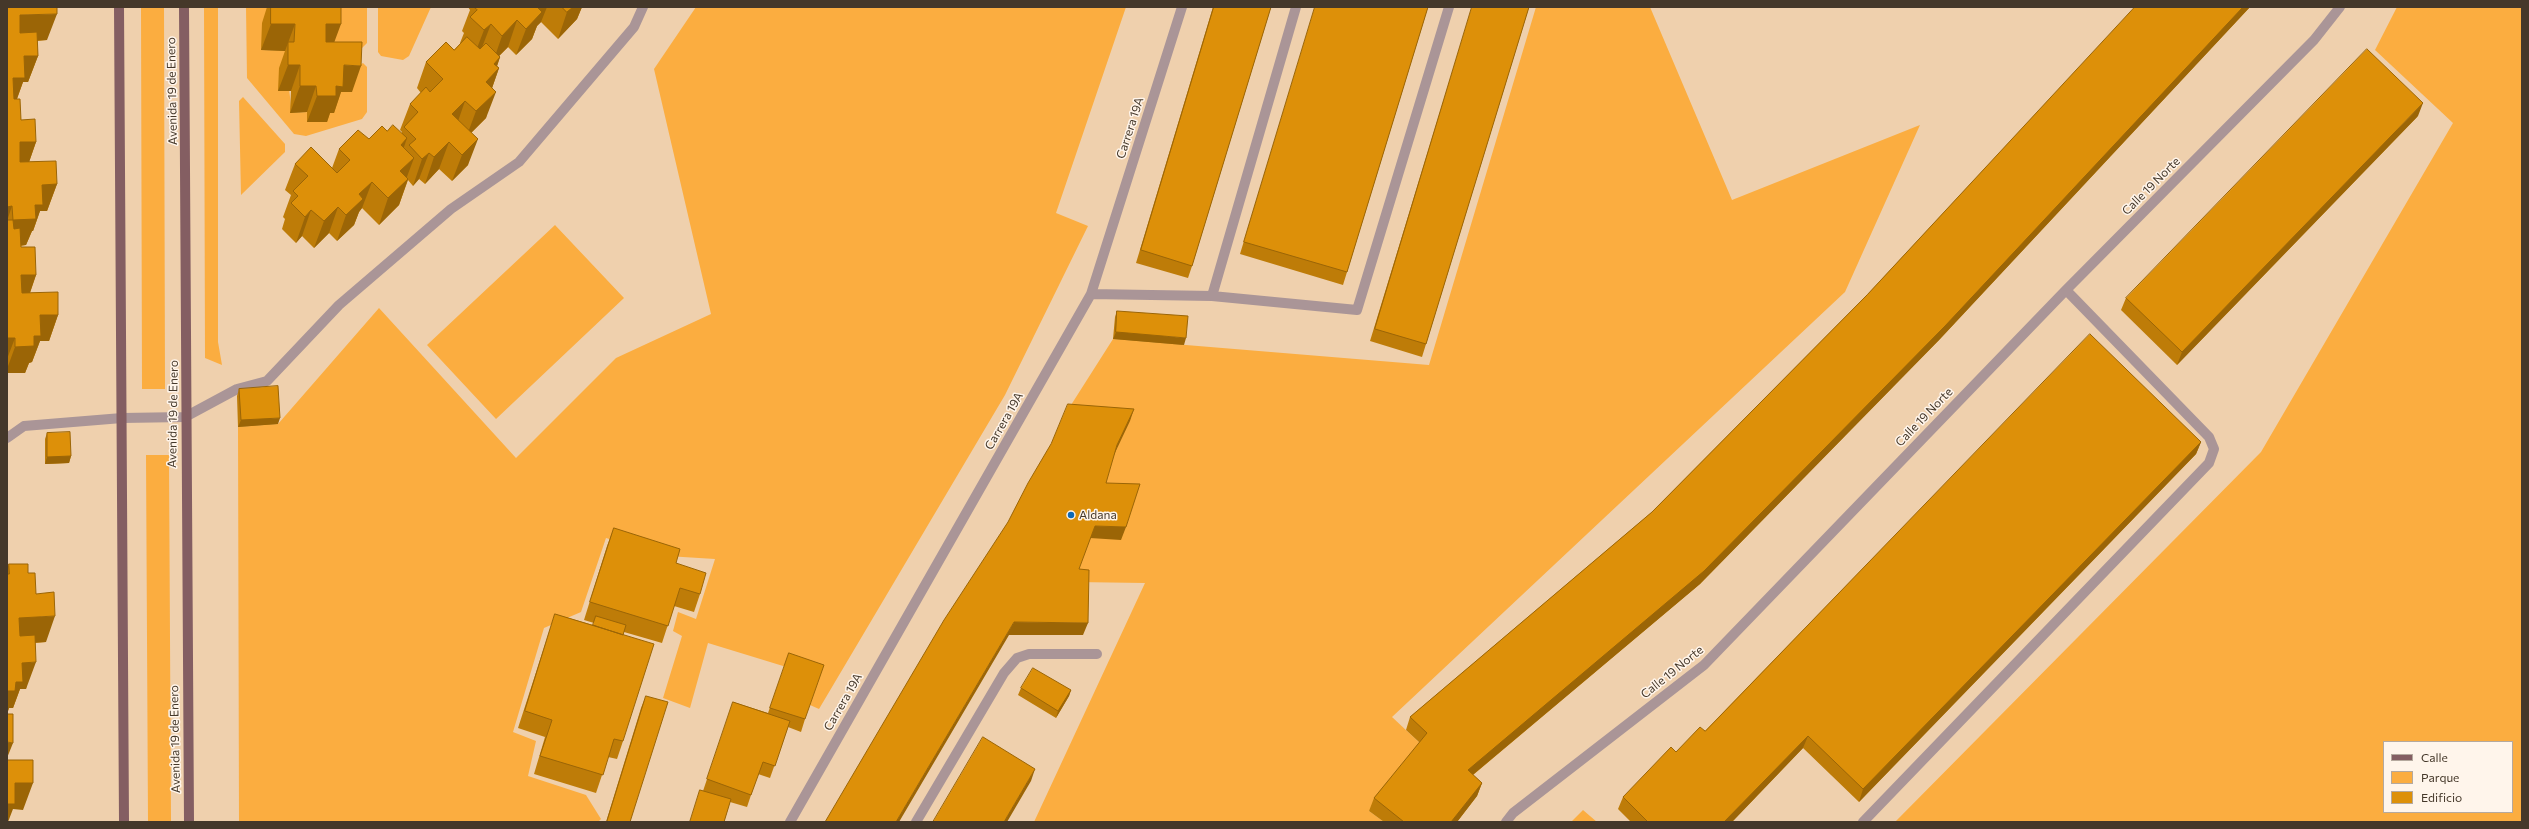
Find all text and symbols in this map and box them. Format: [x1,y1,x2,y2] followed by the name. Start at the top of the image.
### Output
[164,37,180,145] street label: Avenida 19 de Enero
[1113,95,1147,161] street label: Carrera 19A
[2119,154,2183,218] street label: Calle 19 Norte
[165,360,181,468] street label: Avenida 19 de Enero
[1892,385,1956,449] street label: Calle 19 Norte
[982,390,1026,452] street label: Carrera 19A
[1079,508,1117,522] place label: Aldana
[1066,510,1076,520] marker: Aldana
[1638,642,1706,702] street label: Calle 19 Norte
[821,671,865,733] street label: Carrera 19A
[167,685,183,793] street label: Avenida 19 de Enero
[2383,741,2513,813] legend
[2421,750,2448,764] text: Calle
[2421,770,2459,784] text: Parque
[2421,790,2462,804] text: Edificio

